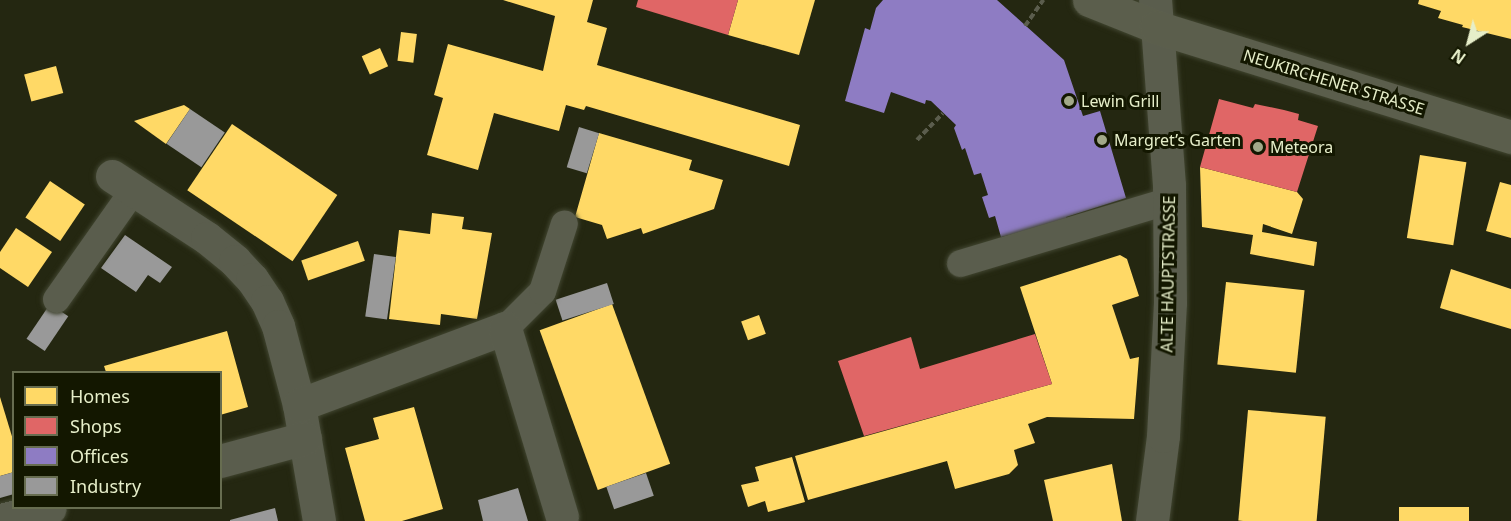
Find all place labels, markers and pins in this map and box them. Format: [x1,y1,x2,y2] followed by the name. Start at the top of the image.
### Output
[1081,91,1159,111] place label: Lewin Grill
[1062,94,1076,108] marker: Lewin Grill
[1114,130,1241,150] place label: Margret’s Garten
[1095,133,1109,147] marker: Margret’s Garten
[1270,137,1333,157] place label: Meteora
[1251,140,1265,154] marker: Meteora

